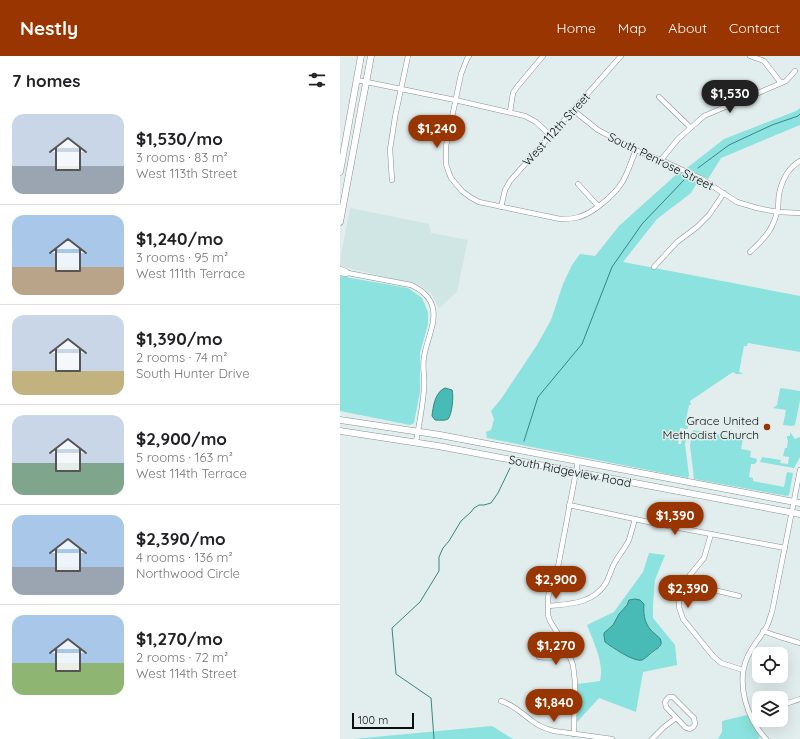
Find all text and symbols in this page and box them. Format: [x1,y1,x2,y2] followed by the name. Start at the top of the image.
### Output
[20,16,78,40] text: Nestly
[557,19,596,37] text: Home
[618,19,646,37] text: Map
[668,19,707,37] text: About
[729,19,780,37] text: Contact
[306,69,328,91] icon: filters
[12,70,81,91] text: 7 homes
[697,80,763,114] pin: $1,530
[711,85,749,101] text: $1,530
[519,89,593,169] street label: West 112th Street
[404,115,470,149] pin: $1,240
[417,120,457,136] text: $1,240
[136,128,223,149] text: $1,530/mo
[606,129,716,193] street label: South Penrose Street
[44,130,92,178] icon: home
[136,149,228,165] text: 3 rooms · 83 m²
[136,165,237,181] text: West 113th Street
[136,228,223,249] text: $1,240/mo
[44,231,92,279] icon: home
[136,249,228,265] text: 3 rooms · 95 m²
[136,265,245,281] text: West 111th Terrace
[136,328,223,349] text: $1,390/mo
[44,331,92,379] icon: home
[136,349,227,365] text: 2 rooms · 74 m²
[136,365,250,381] text: South Hunter Drive
[662,413,759,442] place label: Grace United Methodist Church
[762,422,772,432] marker: Grace United Methodist Church
[136,428,227,449] text: $2,900/mo
[44,431,92,479] icon: home
[136,449,233,465] text: 5 rooms · 163 m²
[507,452,633,490] street label: South Ridgeview Road
[136,465,247,481] text: West 114th Terrace
[642,502,708,536] pin: $1,390
[656,507,694,523] text: $1,390
[136,528,226,549] text: $2,390/mo
[44,531,92,579] icon: home
[136,549,233,565] text: 4 rooms · 136 m²
[136,565,240,581] text: Northwood Circle
[523,566,589,600] pin: $2,900
[535,571,577,587] text: $2,900
[655,575,721,609] pin: $2,390
[667,580,709,596] text: $2,390
[136,628,223,649] text: $1,270/mo
[44,631,92,679] icon: home
[523,632,589,666] pin: $1,270
[537,637,575,653] text: $1,270
[752,647,788,727] map controls
[752,647,788,683] button: locate
[136,649,228,665] text: 2 rooms · 72 m²
[136,665,237,681] text: West 114th Street
[521,689,587,723] pin: $1,840
[752,691,788,727] button: layers
[534,694,574,710] text: $1,840
[352,711,414,730] scale bar
[358,713,388,727] text: 100 m

